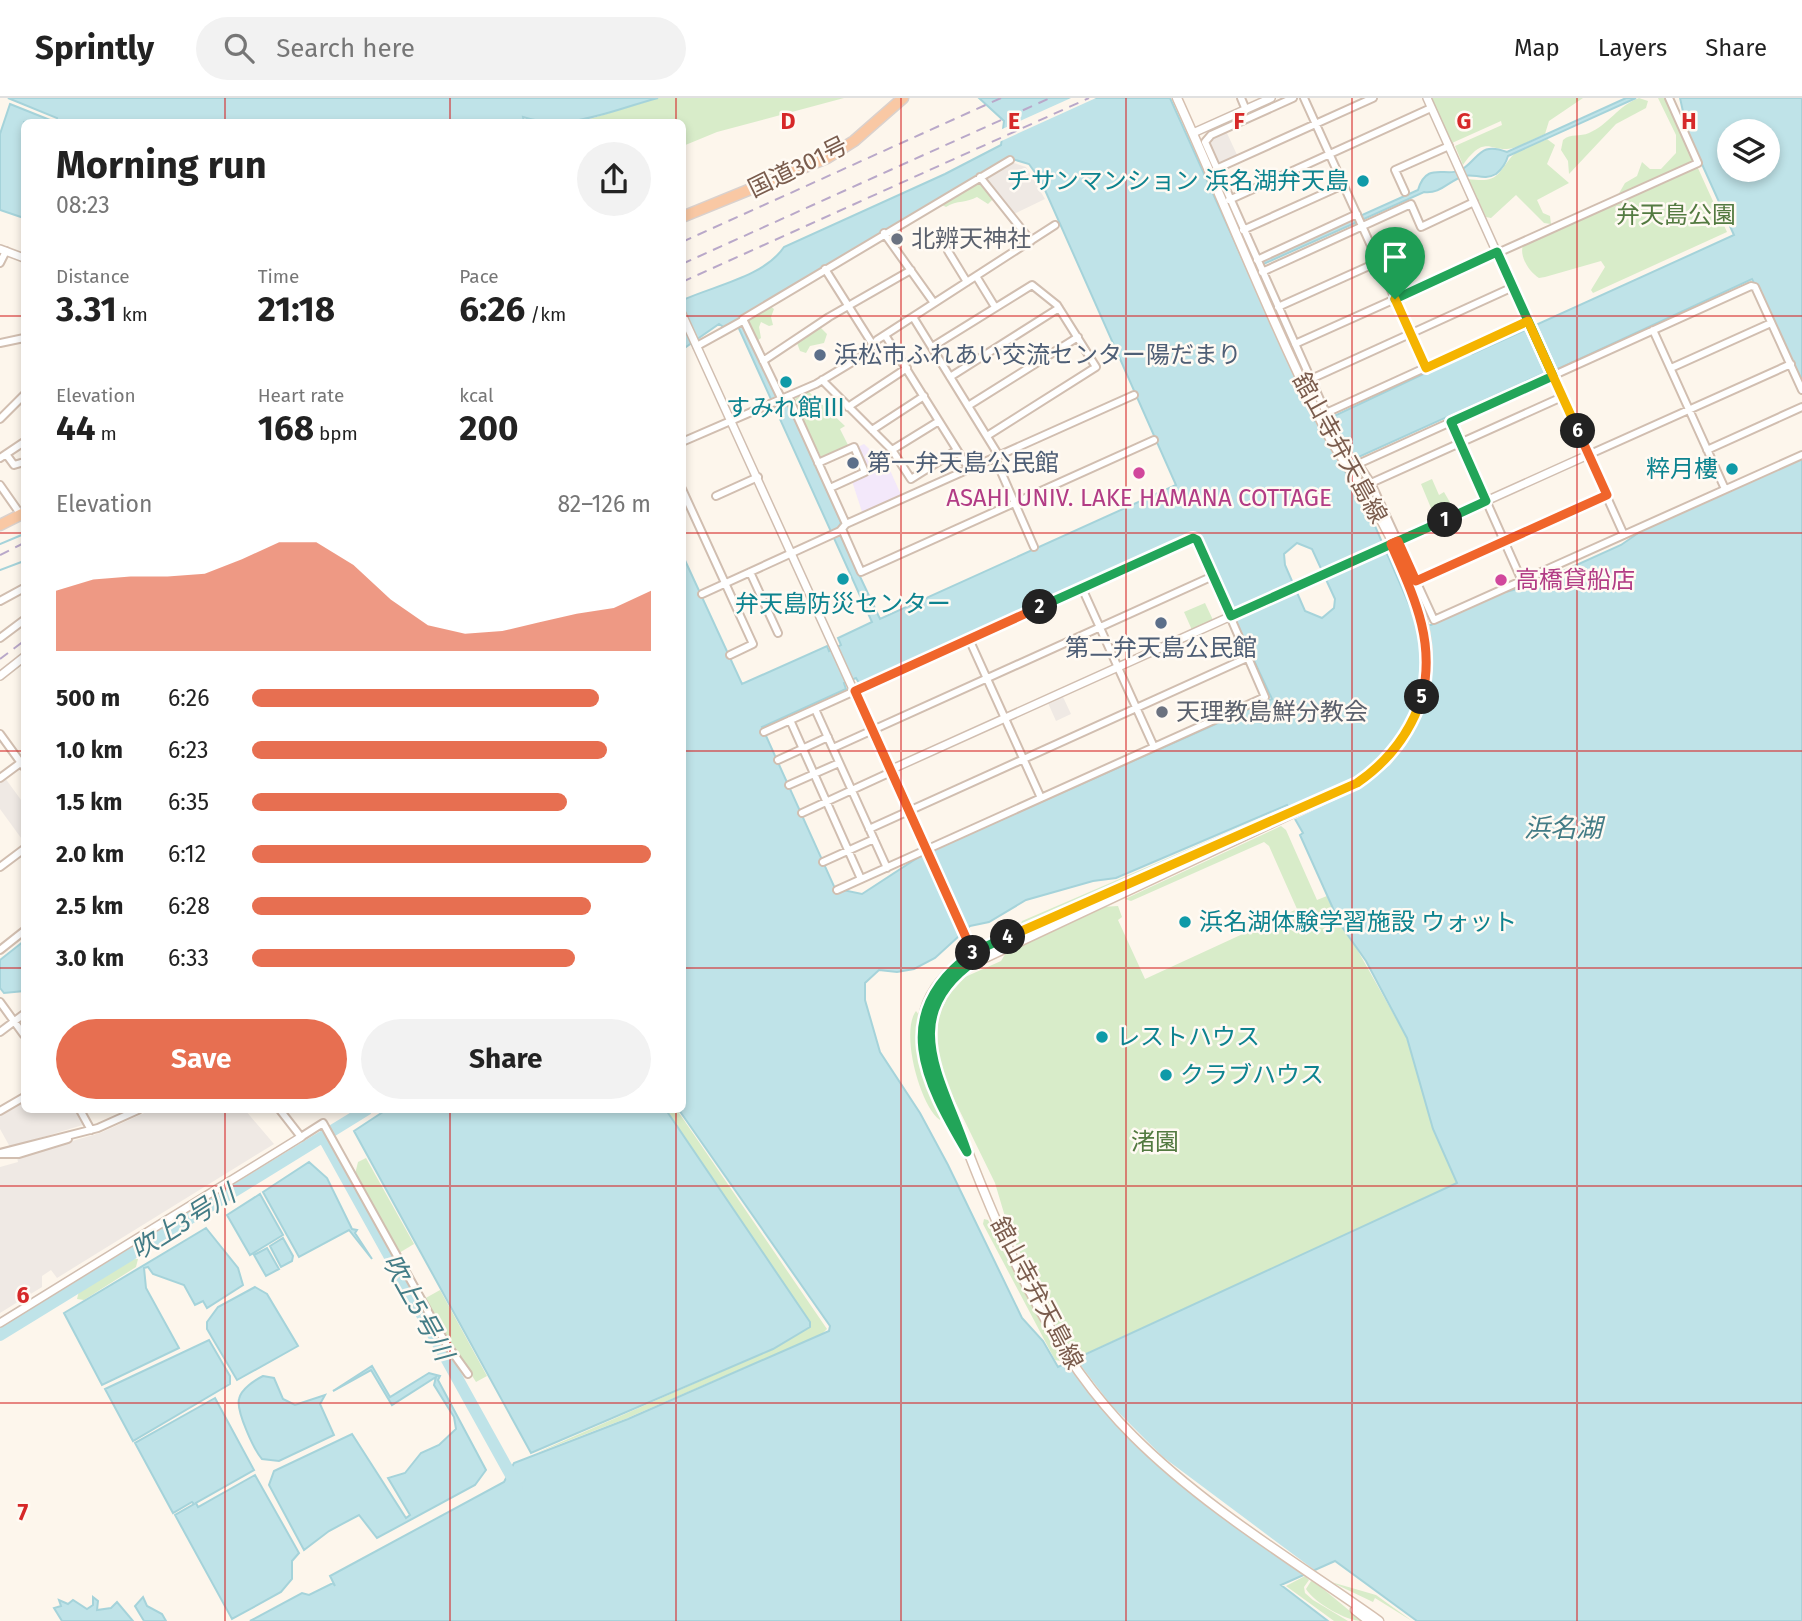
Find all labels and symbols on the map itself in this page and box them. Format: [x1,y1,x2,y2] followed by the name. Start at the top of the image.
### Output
[781,107,796,135] text: D
[1008,107,1020,135] text: E
[1233,107,1245,135] text: F
[1457,107,1471,135] text: G
[1681,107,1697,135] text: H
[744,131,852,203] street label: 国道301号
[1007,167,1349,195] place label: チサンマンション 浜名湖弁天島
[1355,173,1371,189] marker: チサンマンション 浜名湖弁天島
[1616,201,1736,229] park label: 弁天島公園
[911,225,1031,253] place label: 北辨天神社
[1365,227,1425,299] pin
[889,231,905,247] marker: 北辨天神社
[834,341,1242,369] place label: 浜松市ふれあい交流センター陽だまり
[812,347,828,363] marker: 浜松市ふれあい交流センター陽だまり
[1287,368,1393,528] street label: 舘山寺弁天島線
[778,374,794,390] marker: すみれ館Ⅲ
[726,394,846,422] place label: すみれ館Ⅲ
[1560,414,1596,448] pin: 6
[867,449,1059,477] place label: 第一弁天島公民館
[845,455,861,471] marker: 第一弁天島公民館
[1646,455,1718,483] place label: 粹月樓
[1724,461,1740,477] marker: 粹月樓
[1131,465,1147,481] marker: ASAHI UNIV. LAKE HAMANA COTTAGE
[946,484,1332,512] place label: ASAHI UNIV. LAKE HAMANA COTTAGE
[1428,502,1462,538] pin: 1
[1515,566,1635,594] place label: 高橋貸船店
[835,571,851,587] marker: 弁天島防災センター
[1493,572,1509,588] marker: 高橋貸船店
[1023,589,1058,624] pin: 2
[735,590,951,618] place label: 弁天島防災センター
[1153,615,1169,631] marker: 第二弁天島公民館
[1065,634,1257,662] place label: 第二弁天島公民館
[1404,680,1440,714] pin: 5
[1176,698,1368,726] place label: 天理教島鮮分教会
[1154,704,1170,720] marker: 天理教島鮮分教会
[1524,813,1606,844] water label: 浜名湖
[1199,908,1517,936] place label: 浜名湖体験学習施設 ウォット
[1177,914,1193,930] marker: 浜名湖体験学習施設 ウォット
[990,920,1026,954] pin: 4
[956,936,990,970] pin: 3
[1116,1023,1260,1051] place label: レストハウス
[1094,1029,1110,1045] marker: レストハウス
[1180,1061,1324,1089] place label: クラブハウス
[1158,1067,1174,1083] marker: クラブハウス
[1131,1128,1179,1156] park label: 渚園
[126,1177,244,1267] water label: 吹上3号川
[985,1212,1089,1374] street label: 舘山寺弁天島線
[376,1249,461,1368] water label: 吹上5号川
[17,1281,30,1309] text: 6
[18,1498,29,1526] text: 7

